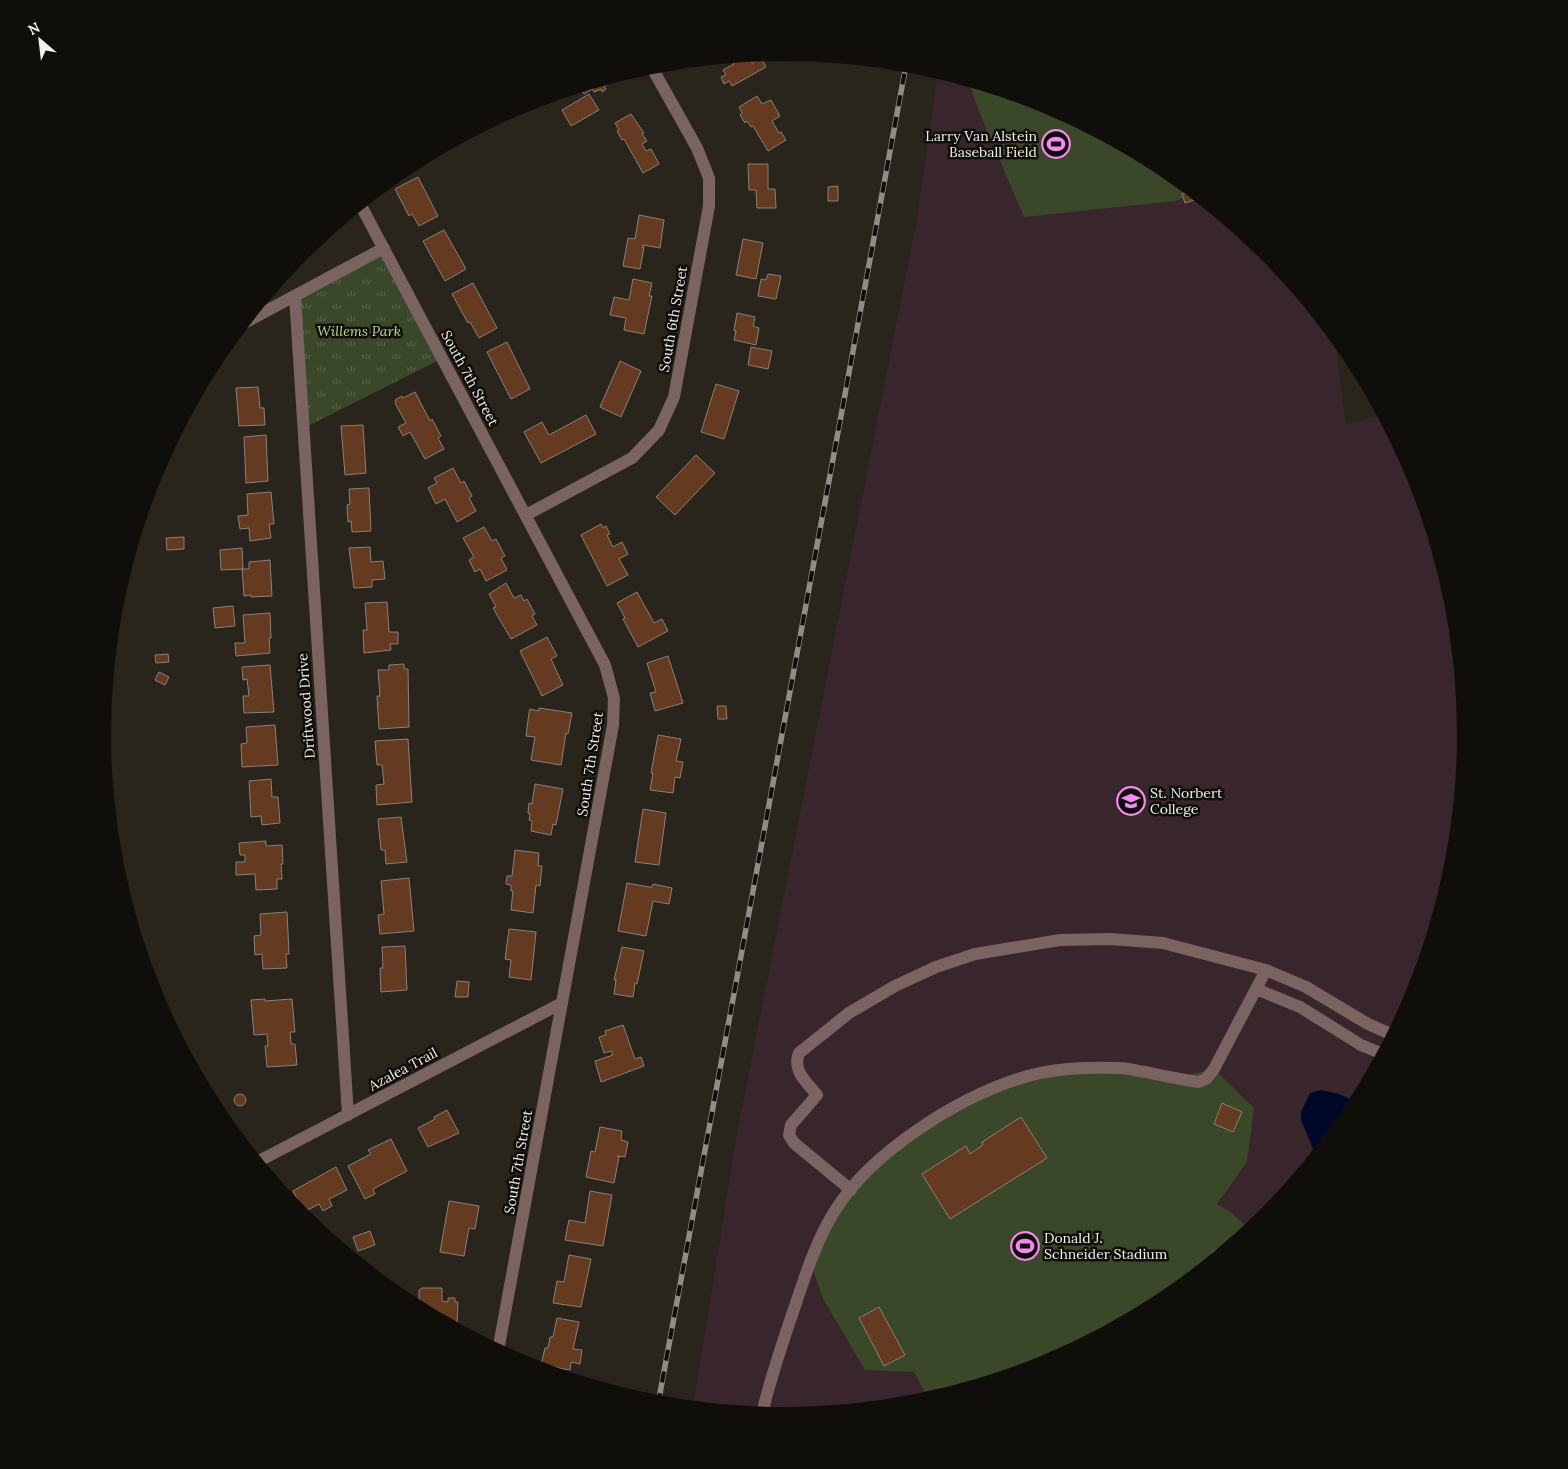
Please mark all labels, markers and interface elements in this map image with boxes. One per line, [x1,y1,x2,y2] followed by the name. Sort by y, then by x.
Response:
[15,15,65,65] north arrow
[25,18,43,39] text: N
[925,127,1037,161] place label: Larry Van Alstein Baseball Field
[1041,129,1071,159] sports icon: Larry Van Alstein Baseball Field
[655,264,691,373] street label: South 6th Street
[317,322,401,340] park label: Willems Park
[437,327,503,429] street label: South 7th Street
[293,652,319,759] street label: Driftwood Drive
[573,710,607,818] street label: South 7th Street
[1150,784,1223,818] place label: St. Norbert College
[1116,786,1146,816] school or university icon: St. Norbert College
[365,1043,441,1095] street label: Azalea Trail
[500,1108,536,1216] street label: South 7th Street
[1044,1229,1168,1263] place label: Donald J. Schneider Stadium
[1010,1231,1040,1261] sports icon: Donald J. Schneider Stadium

